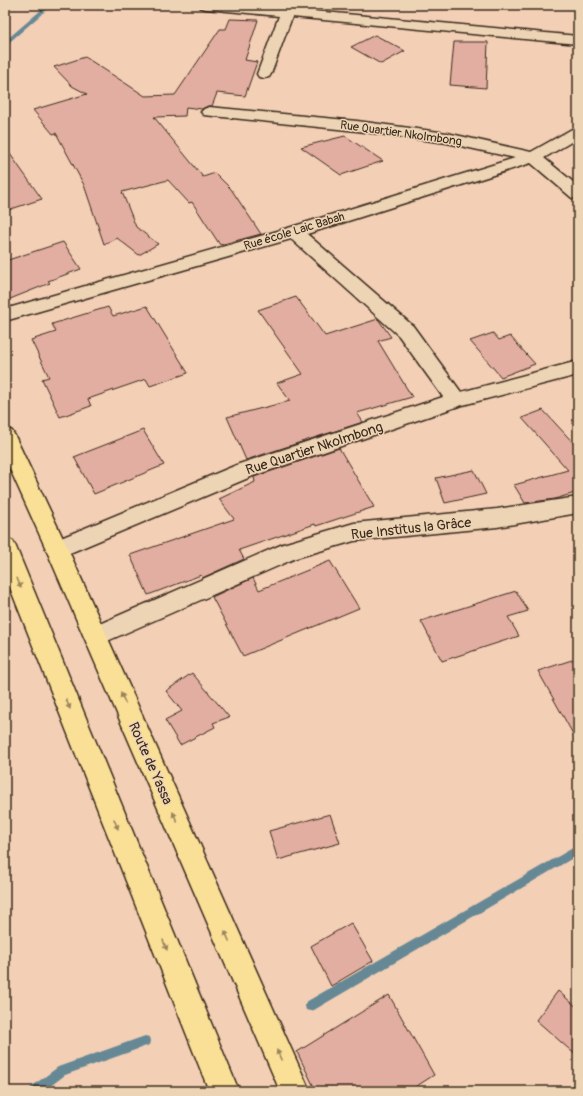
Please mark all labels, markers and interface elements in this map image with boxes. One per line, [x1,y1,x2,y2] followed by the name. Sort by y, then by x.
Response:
[339,118,463,149] street label: Rue Quartier Nkolmbong
[242,209,347,254] street label: Rue école Laic Babah
[243,418,385,479] street label: Rue Quartier Nkolmbong
[350,514,472,543] street label: Rue Institus la Grâce
[17,577,23,589] one-way arrow
[119,692,126,704] one-way arrow
[65,698,71,710] one-way arrow
[125,719,176,807] street label: Route de Yassa
[172,811,178,823] one-way arrow
[114,819,120,831] one-way arrow
[224,931,230,942] one-way arrow
[163,939,169,951] one-way arrow
[276,1050,282,1061] one-way arrow

